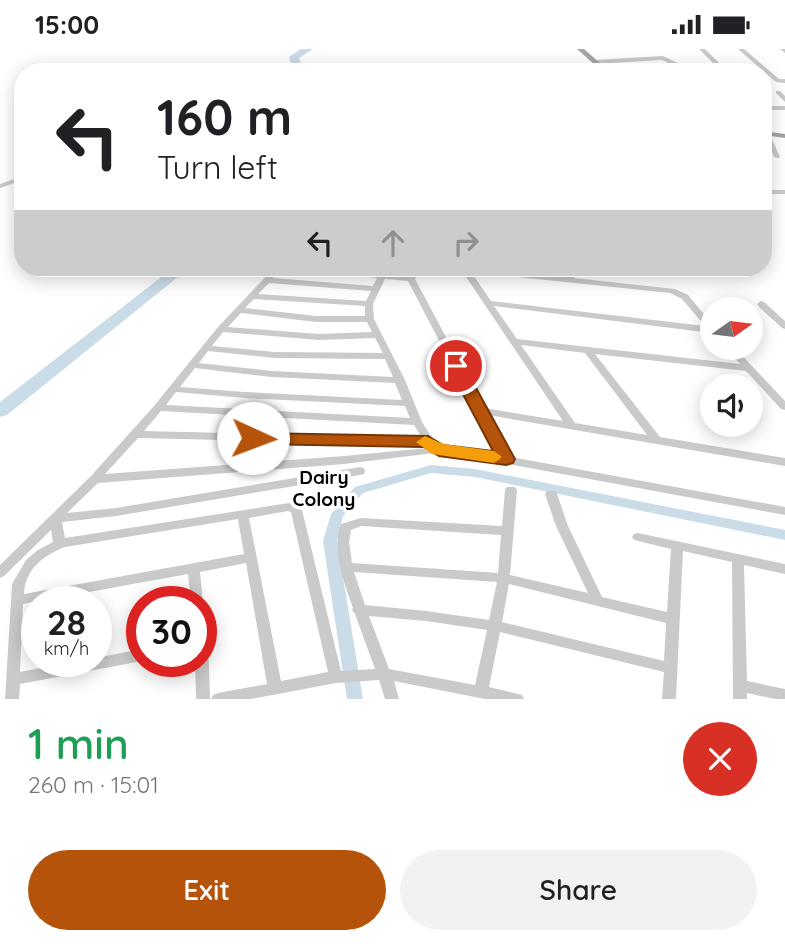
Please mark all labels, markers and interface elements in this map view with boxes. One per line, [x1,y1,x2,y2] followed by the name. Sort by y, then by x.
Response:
[35,8,99,41] text: 15:00
[157,86,292,147] text: 160 m
[42,91,133,182] icon: left
[157,147,278,187] text: Turn left
[301,224,339,262] icon: left
[374,224,412,262] icon: ahead
[447,224,485,262] icon: right
[700,297,763,361] north arrow
[700,297,763,437] map controls
[426,336,486,396] pin
[437,347,475,385] icon: arrive
[700,374,763,437] button: sound
[216,401,290,475] position arrow
[293,465,355,511] district label: Dairy Colony
[126,586,217,677] speed limit sign: 30
[47,600,86,644] text: 28
[44,637,89,660] text: km/h
[28,717,129,770] text: 1 min
[683,722,757,796] button: close
[28,770,159,799] text: 260 m · 15:01
[28,850,386,930] button: Exit
[400,850,757,930] button: Share

